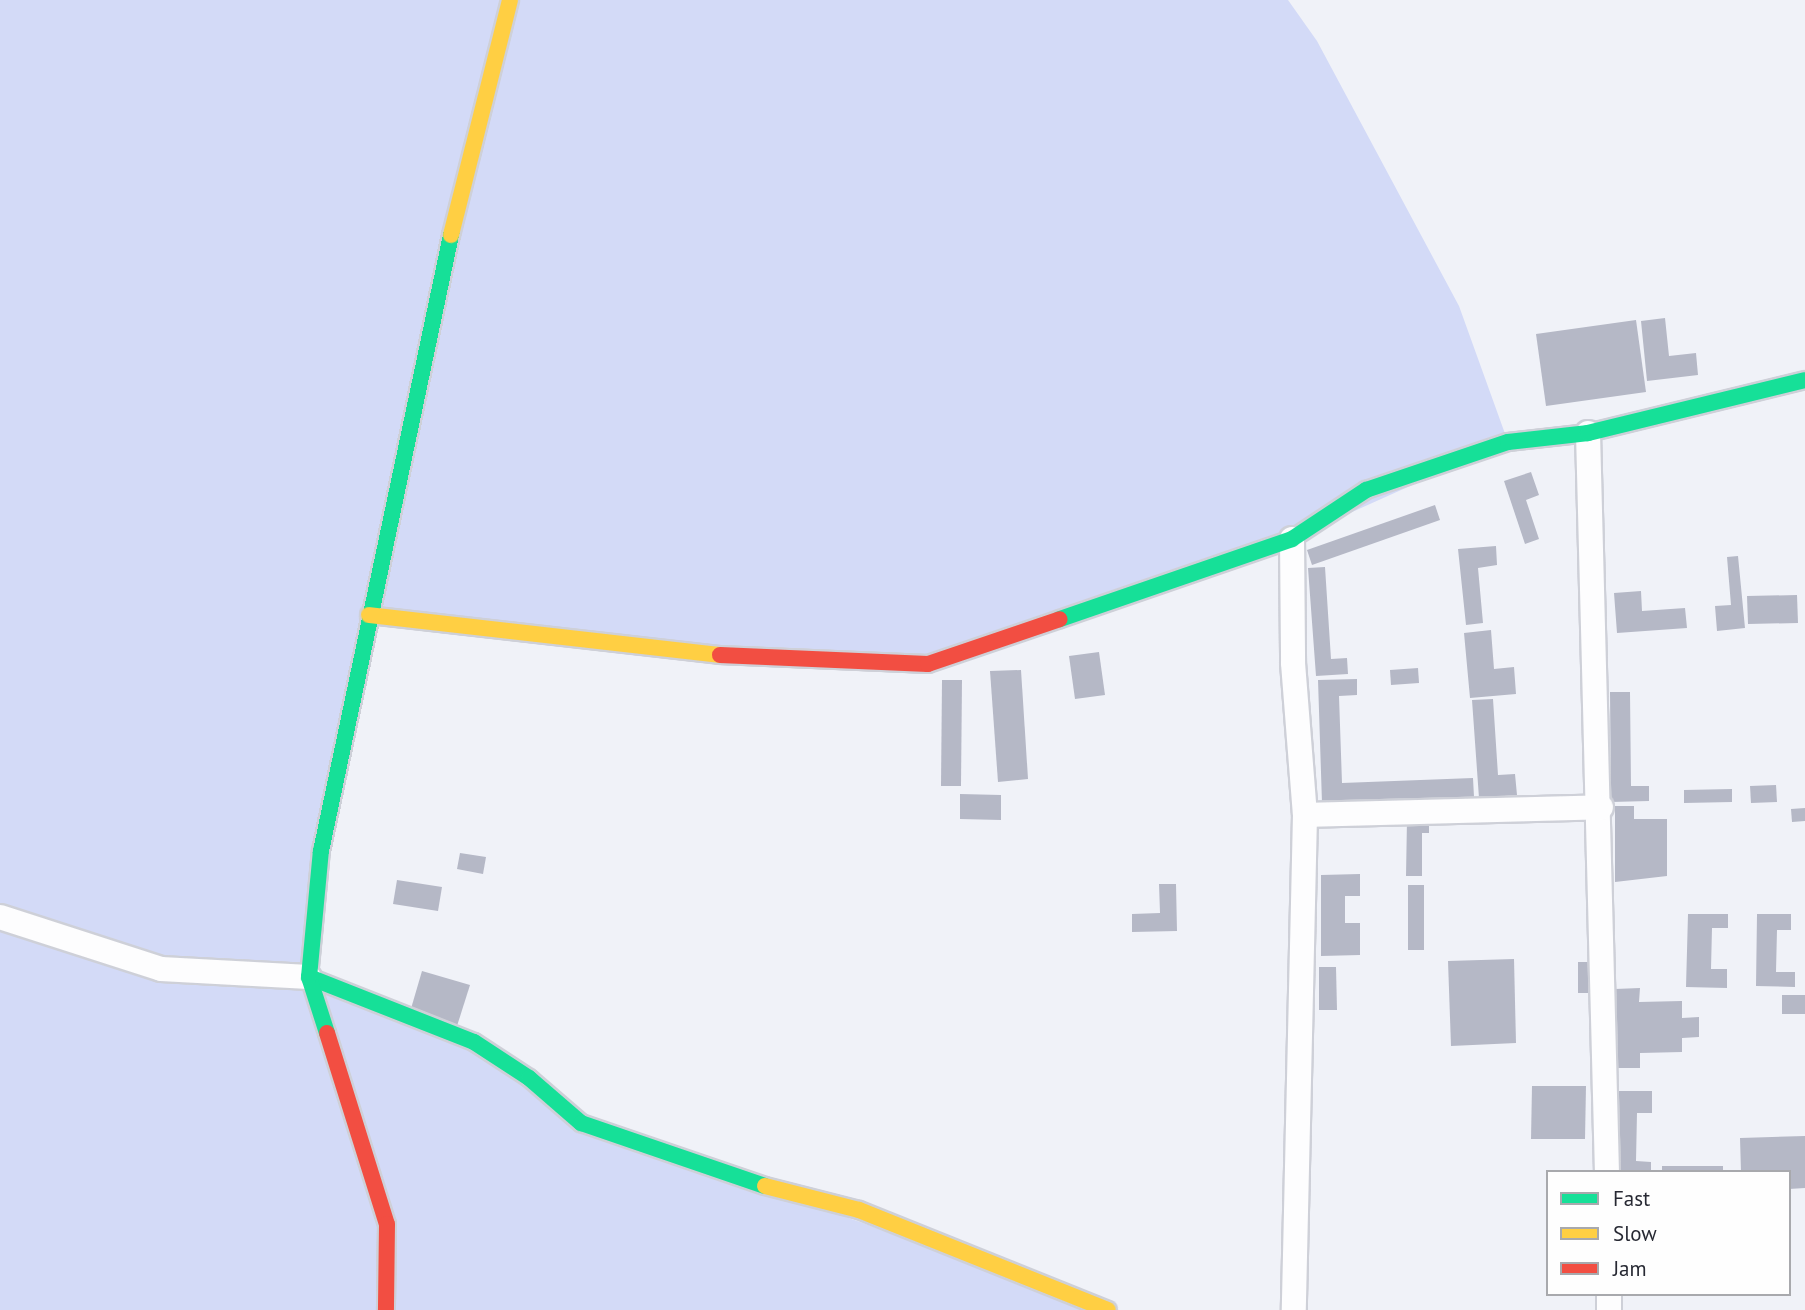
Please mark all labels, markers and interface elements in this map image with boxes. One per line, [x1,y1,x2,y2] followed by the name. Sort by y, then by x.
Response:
[1546,1170,1791,1296] legend
[1613,1185,1650,1212] text: Fast
[1613,1220,1657,1247] text: Slow
[1613,1255,1647,1282] text: Jam

